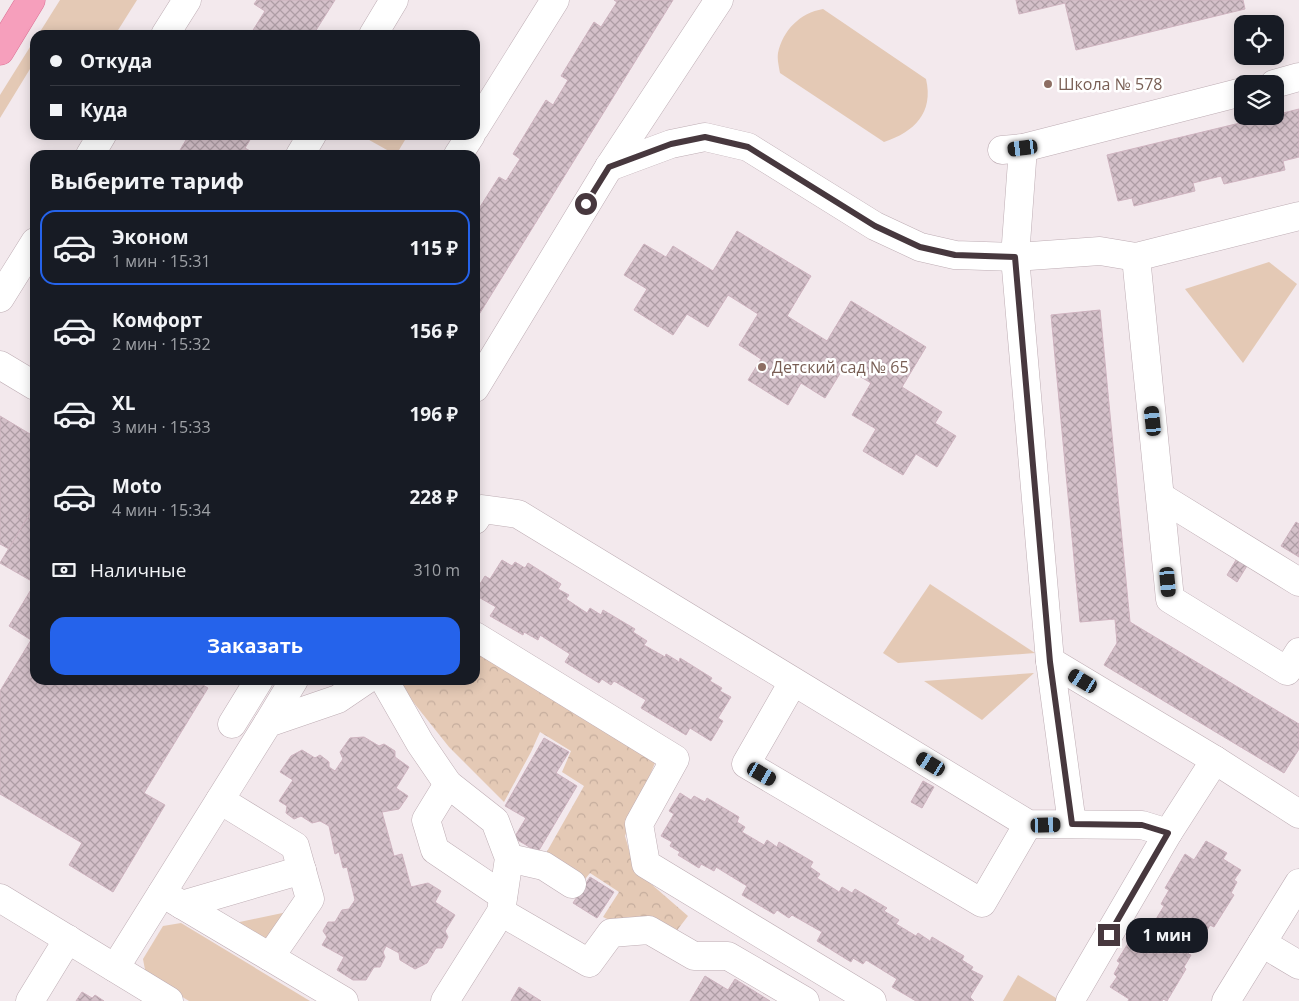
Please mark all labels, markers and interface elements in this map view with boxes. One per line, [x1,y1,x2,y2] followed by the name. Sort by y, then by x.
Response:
[1234,15,1284,125] map controls
[1234,15,1284,65] button: locate
[80,48,152,74] text: Откуда
[1058,73,1163,95] place label: Школа № 578
[1234,75,1284,125] button: layers
[1042,78,1054,90] marker: Школа № 578
[80,97,128,123] text: Куда
[1007,139,1038,157] car
[50,165,244,195] text: Выберите тариф
[575,193,597,215] route start
[112,224,189,250] text: Эконом
[52,225,97,270] icon: car
[409,235,458,261] text: 115 ₽
[112,250,211,272] text: 1 мин · 15:31
[112,307,202,333] text: Комфорт
[52,308,97,353] icon: car
[409,318,458,344] text: 156 ₽
[112,333,211,355] text: 2 мин · 15:32
[772,356,909,378] place label: Детский сад № 65
[756,361,768,373] marker: Детский сад № 65
[112,390,135,416] text: XL
[52,391,97,436] icon: car
[409,401,458,427] text: 196 ₽
[1143,405,1162,437] car
[112,416,211,438] text: 3 мин · 15:33
[112,473,162,499] text: Moto
[52,474,97,519] icon: car
[409,484,458,510] text: 228 ₽
[112,499,211,521] text: 4 мин · 15:34
[50,556,78,584] icon: cash
[90,557,186,583] text: Наличные
[414,559,460,581] text: 310 m
[1159,566,1176,598] car
[50,617,460,675] button: Заказать
[1066,667,1099,695] car
[914,750,947,778] car
[745,760,778,788] car
[1030,817,1061,833] car
[1126,918,1209,952] callout: 1 мин
[1098,924,1120,946] route end
[1143,924,1191,946] text: 1 мин

